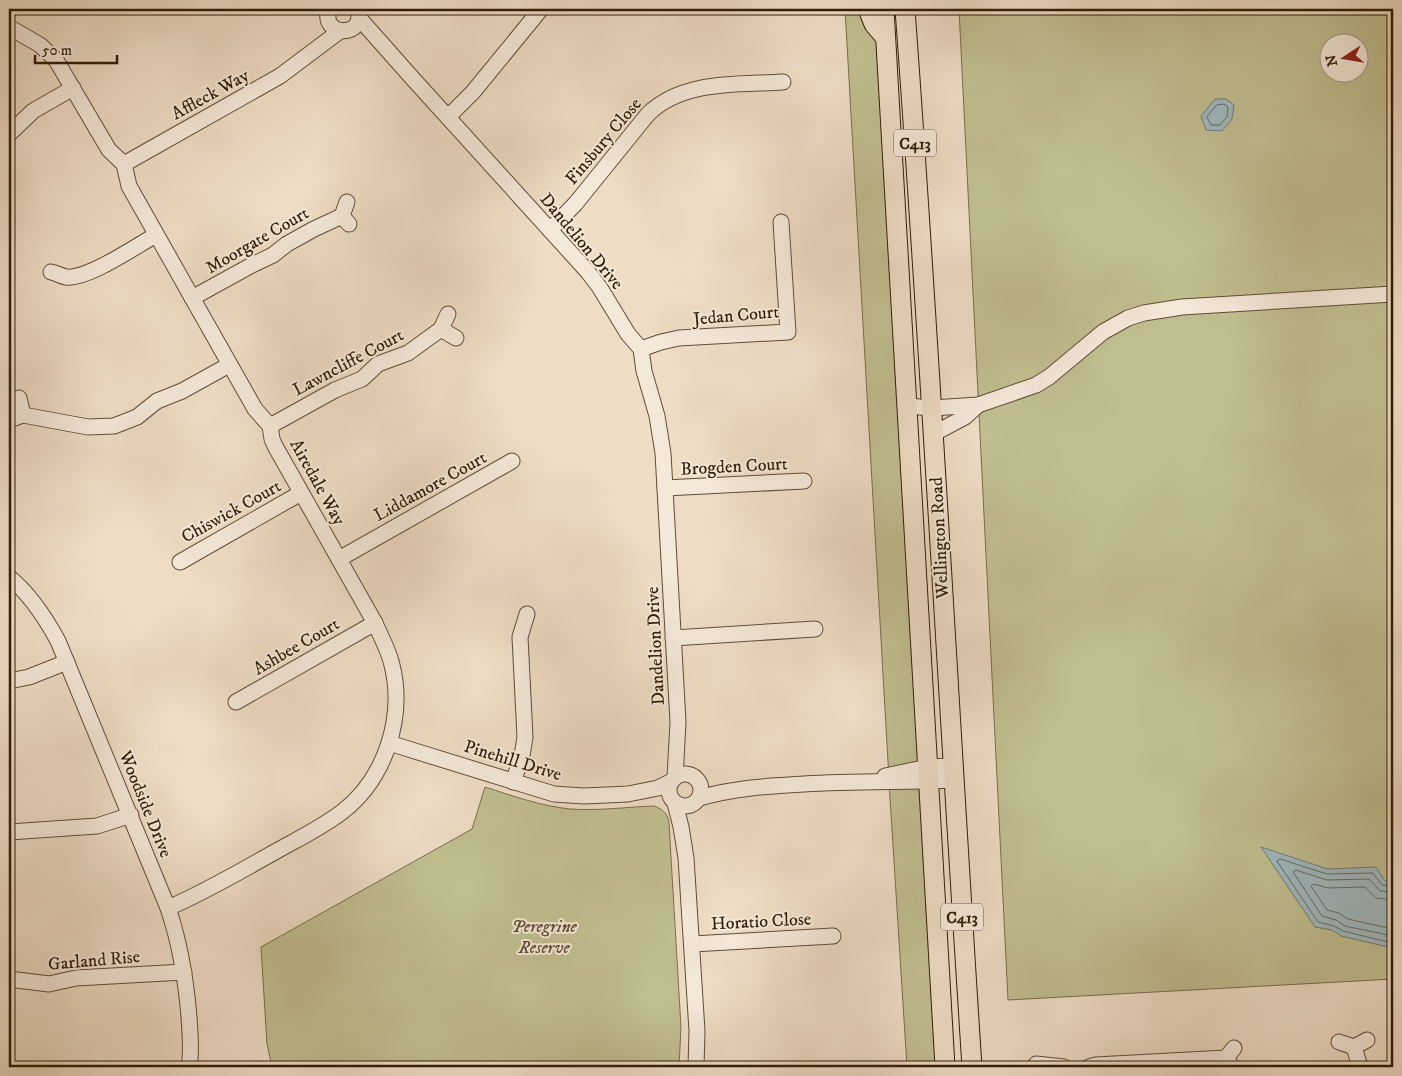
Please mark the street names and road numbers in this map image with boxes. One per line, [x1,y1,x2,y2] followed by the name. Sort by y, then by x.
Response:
[168,64,254,125] street label: Affleck Way
[561,94,647,190] street label: Finsbury Close
[894,130,936,156] road number: C413
[535,189,628,294] street label: Dandelion Drive
[202,202,313,279] street label: Moorgate Court
[690,301,780,331] street label: Jedan Court
[289,324,408,401] street label: Lawncliffe Court
[284,436,350,530] street label: Airedale Way
[370,447,491,527] street label: Liddamore Court
[680,453,788,481] street label: Brogden Court
[178,475,285,548] street label: Chiswick Court
[926,477,954,600] street label: Wellington Road
[642,586,670,706] street label: Dandelion Drive
[249,613,344,680] street label: Ashbee Court
[461,736,564,786] street label: Pinehill Drive
[113,747,176,861] street label: Woodside Drive
[941,904,983,930] road number: C413
[710,908,812,936] street label: Horatio Close
[47,946,141,976] street label: Garland Rise

